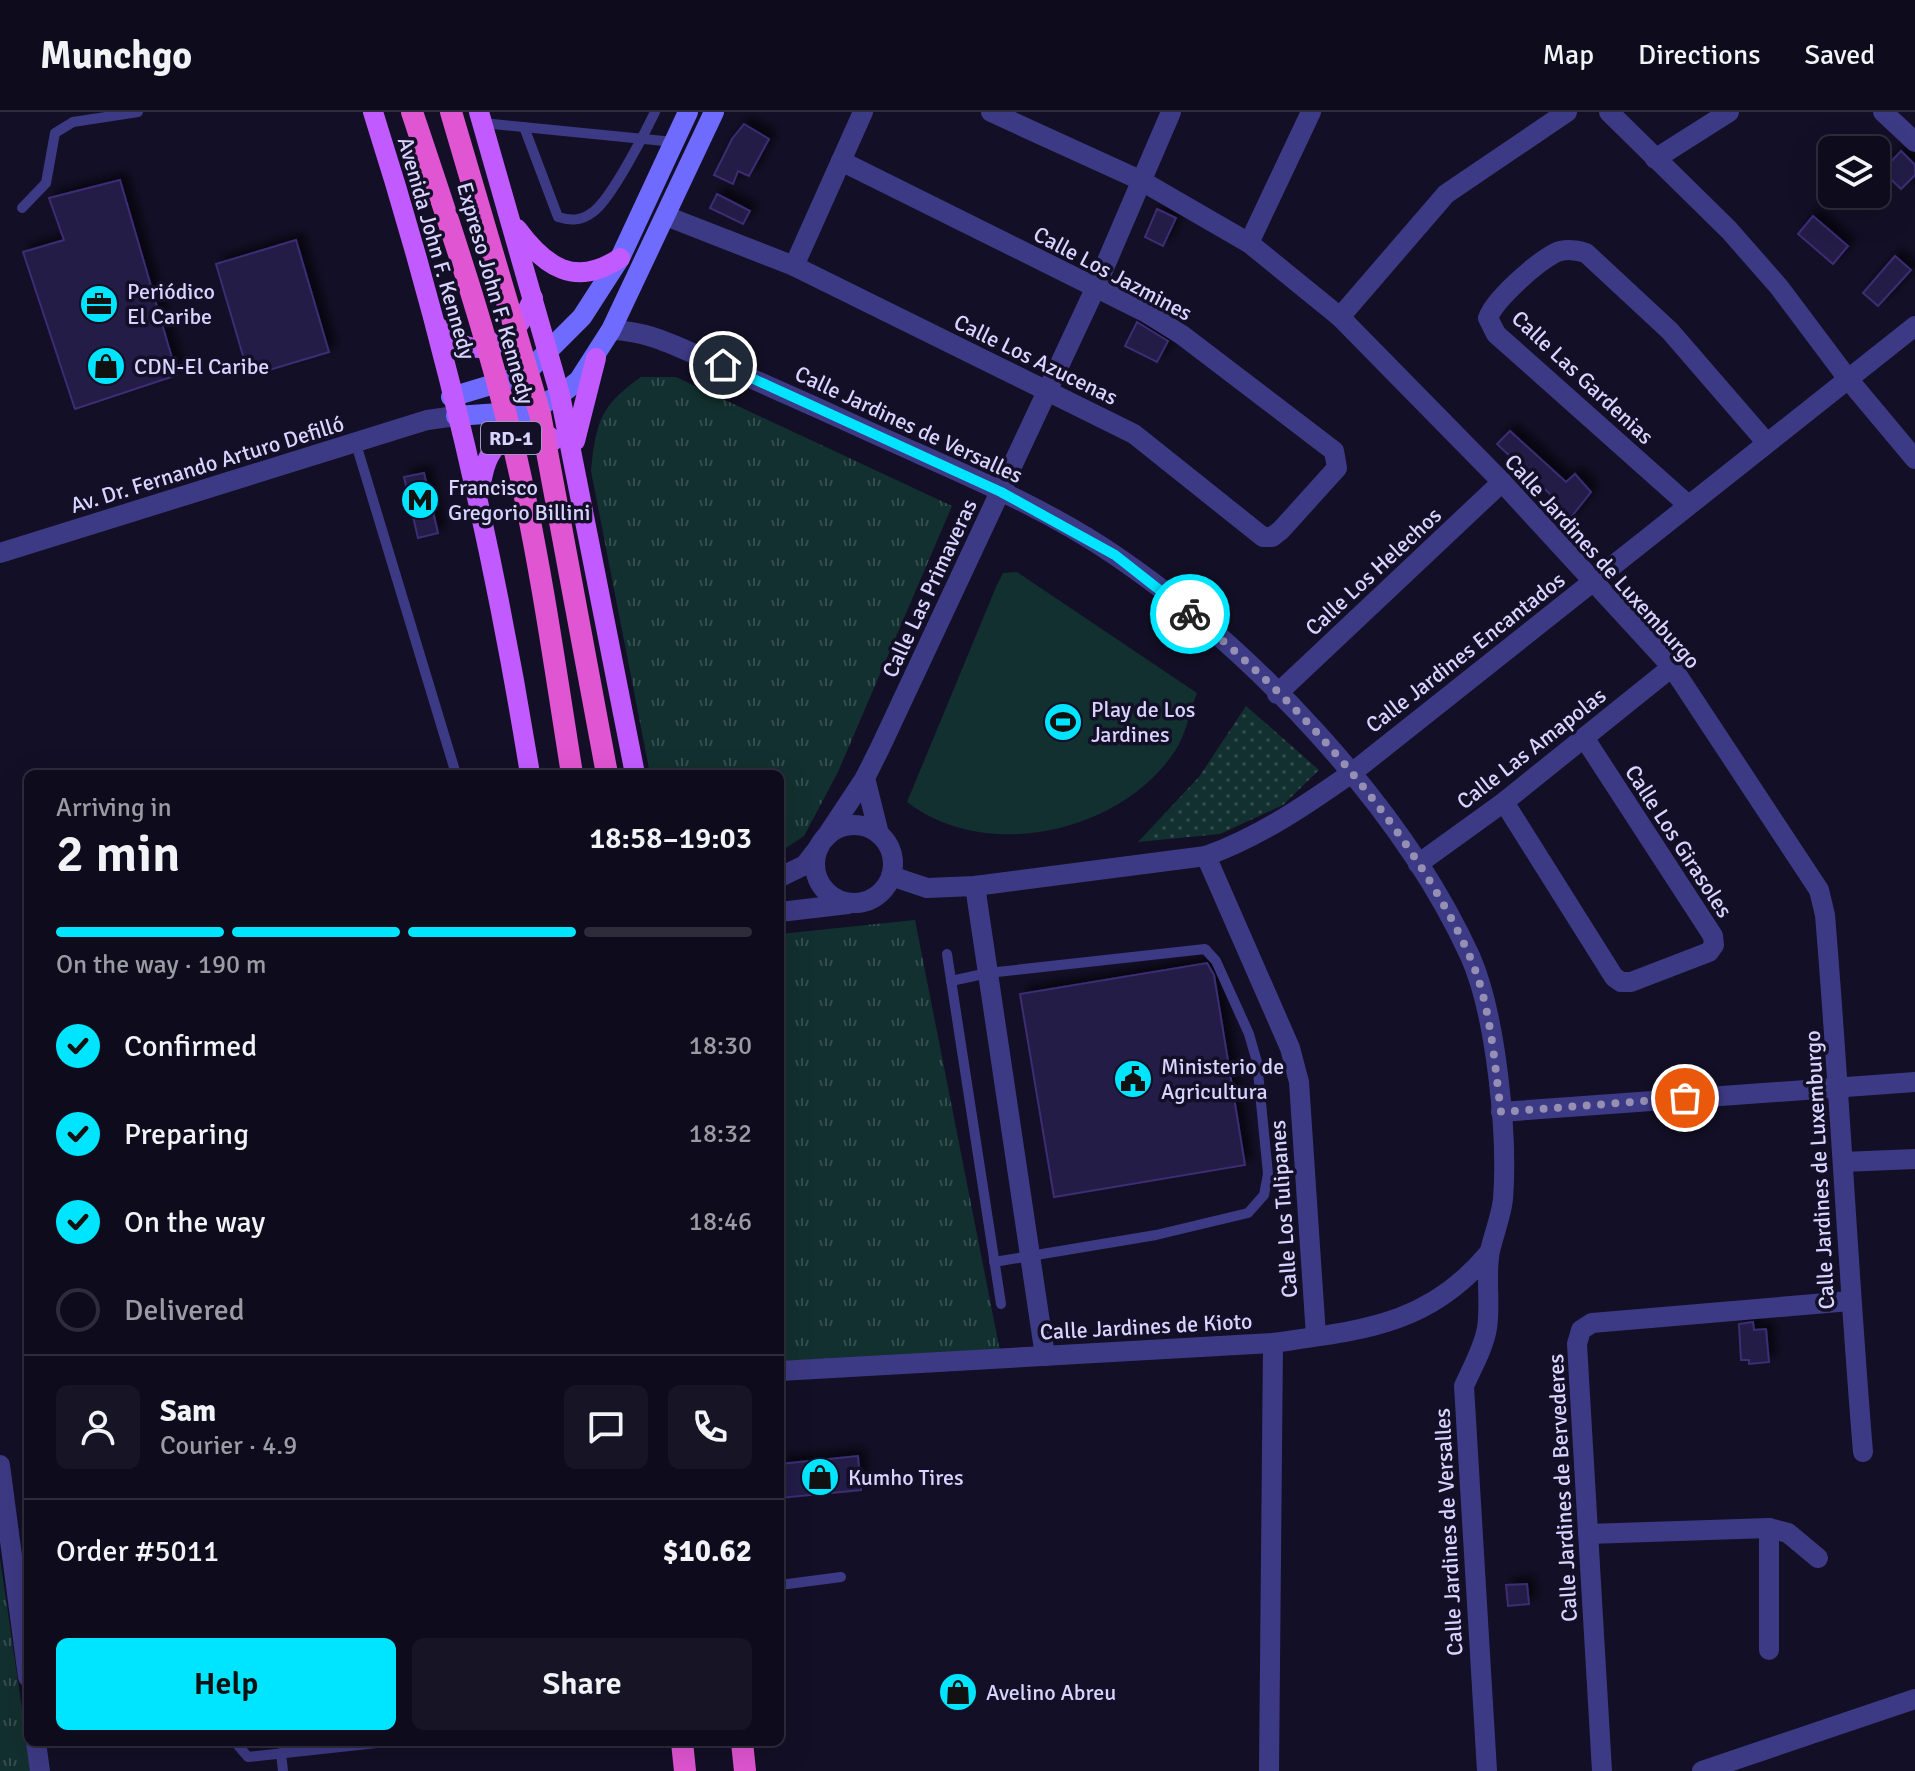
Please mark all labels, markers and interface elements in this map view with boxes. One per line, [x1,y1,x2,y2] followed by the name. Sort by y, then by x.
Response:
[40,32,192,79] text: Munchgo
[1542,38,1594,72] text: Map
[1638,38,1760,72] text: Directions
[1804,38,1875,72] text: Saved
[392,134,481,363] street label: Avenida John F. Kennedy
[1818,136,1890,208] map controls
[1818,136,1890,208] button: layers
[451,179,540,408] street label: Expreso John F. Kennedy
[1029,220,1197,327] street label: Calle Los Jazmines
[127,278,215,330] place label: Periódico El Caribe
[78,283,120,325] office icon: Periódico El Caribe
[1506,305,1659,450] street label: Calle Las Gardenias
[950,308,1122,411] street label: Calle Los Azucenas
[689,331,757,399] pin
[701,343,745,387] icon: home
[85,345,127,387] shop icon: CDN-El Caribe
[134,353,269,380] place label: CDN-El Caribe
[791,360,1027,489] street label: Calle Jardines de Versalles
[67,410,347,519] street label: Av. Dr. Fernando Arturo Defilló
[481,422,541,454] road number: RD-1
[1499,449,1706,674] street label: Calle Jardines de Luxemburgo
[448,474,590,526] place label: Francisco Gregorio Billini
[399,479,441,521] metro station icon: Francisco Gregorio Billini
[876,495,983,682] street label: Calle Las Primaveras
[1300,501,1447,641] street label: Calle Los Helechos
[1360,566,1570,739] street label: Calle Jardines Encantados
[1150,574,1230,654] courier
[1168,592,1212,636] icon: bike
[1451,682,1611,815] street label: Calle Las Amapolas
[1091,696,1195,748] place label: Play de Los Jardines
[1042,701,1084,743] sports icon: Play de Los Jardines
[1619,760,1738,923] street label: Calle Los Girasoles
[56,792,172,824] text: Arriving in
[589,820,752,857] text: 18:58–19:03
[56,822,181,886] text: 2 min
[56,949,266,981] text: On the way · 190 m
[56,1024,100,1068] icon: check
[124,1028,257,1065] text: Confirmed
[689,1030,752,1062] text: 18:30
[1799,1030,1840,1310] street label: Calle Jardines de Luxemburgo
[1161,1053,1284,1105] place label: Ministerio de Agricultura
[1112,1058,1154,1100] public building icon: Ministerio de Agricultura
[1651,1064,1719,1132] pin
[1663,1076,1707,1120] icon: bag
[56,1112,100,1156] icon: check
[124,1116,249,1153] text: Preparing
[689,1118,752,1150] text: 18:32
[1264,1119,1303,1299] street label: Calle Los Tulipanes
[56,1200,100,1244] icon: check
[124,1204,265,1241] text: On the way
[689,1206,752,1238] text: 18:46
[124,1292,245,1329] text: Delivered
[1039,1307,1253,1346] street label: Calle Jardines de Kioto
[1542,1353,1583,1623] street label: Calle Jardines de Bervederes
[56,1385,140,1469] button: person
[564,1385,648,1469] button: chat
[668,1385,752,1469] button: phone
[160,1393,216,1430] text: Sam
[1429,1407,1468,1656] street label: Calle Jardines de Versalles
[160,1430,297,1462] text: Courier · 4.9
[799,1456,841,1498] shop icon: Kumho Tires
[848,1464,964,1491] place label: Kumho Tires
[56,1533,219,1570] text: Order #5011
[662,1533,752,1570] text: $10.62
[56,1638,396,1730] button: Help
[412,1638,752,1730] button: Share
[937,1671,979,1713] shop icon: Avelino Abreu
[986,1679,1116,1706] place label: Avelino Abreu

